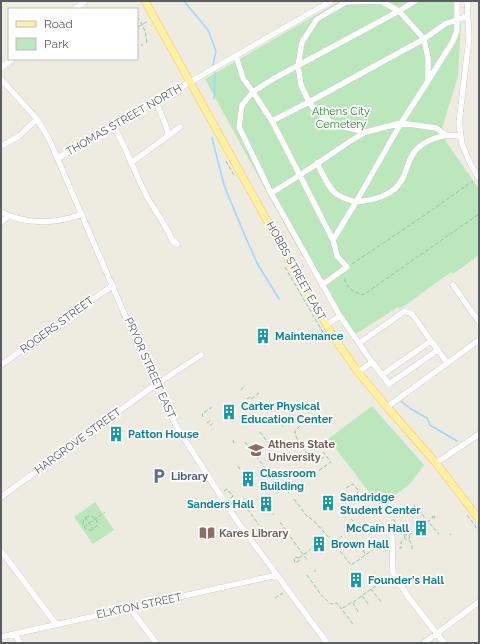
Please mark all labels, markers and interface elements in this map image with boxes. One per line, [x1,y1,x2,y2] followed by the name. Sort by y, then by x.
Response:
[8,8,138,60] legend
[44,17,73,31] text: Road
[44,37,69,51] text: Park
[64,82,184,158] street label: THOMAS STREET NORTH
[312,105,370,131] park label: Athens City Cemetery
[263,219,329,323] street label: HOBBS STREET EAST
[18,294,96,356] street label: ROGERS STREET
[122,315,178,421] street label: PRYOR STREET EAST
[254,327,272,345] building icon: Maintenance
[275,330,344,343] place label: Maintenance
[241,400,333,426] place label: Carter Physical Education Center
[220,403,238,421] building icon: Carter Physical Education Center
[32,405,124,477] street label: HARGROVE STREET
[107,425,125,443] building icon: Patton House
[128,428,199,441] place label: Patton House
[268,438,336,464] place label: Athens State University
[247,441,265,459] school or university icon: Athens State University
[150,467,168,485] parking icon: Library
[260,467,316,493] place label: Classroom Building
[171,470,208,483] place label: Library
[239,470,257,488] building icon: Classroom Building
[340,491,421,517] place label: Sandridge Student Center
[319,494,337,512] building icon: Sandridge Student Center
[257,495,275,513] building icon: Sanders Hall
[187,498,255,511] place label: Sanders Hall
[412,519,430,537] building icon: McCain Hall
[346,522,410,535] place label: McCain Hall
[198,524,216,542] library icon: Kares Library
[219,527,289,540] place label: Kares Library
[310,535,328,553] building icon: Brown Hall
[331,538,390,551] place label: Brown Hall
[347,571,365,589] building icon: Founder's Hall
[368,574,445,587] place label: Founder's Hall
[95,591,183,621] street label: ELKTON STREET

